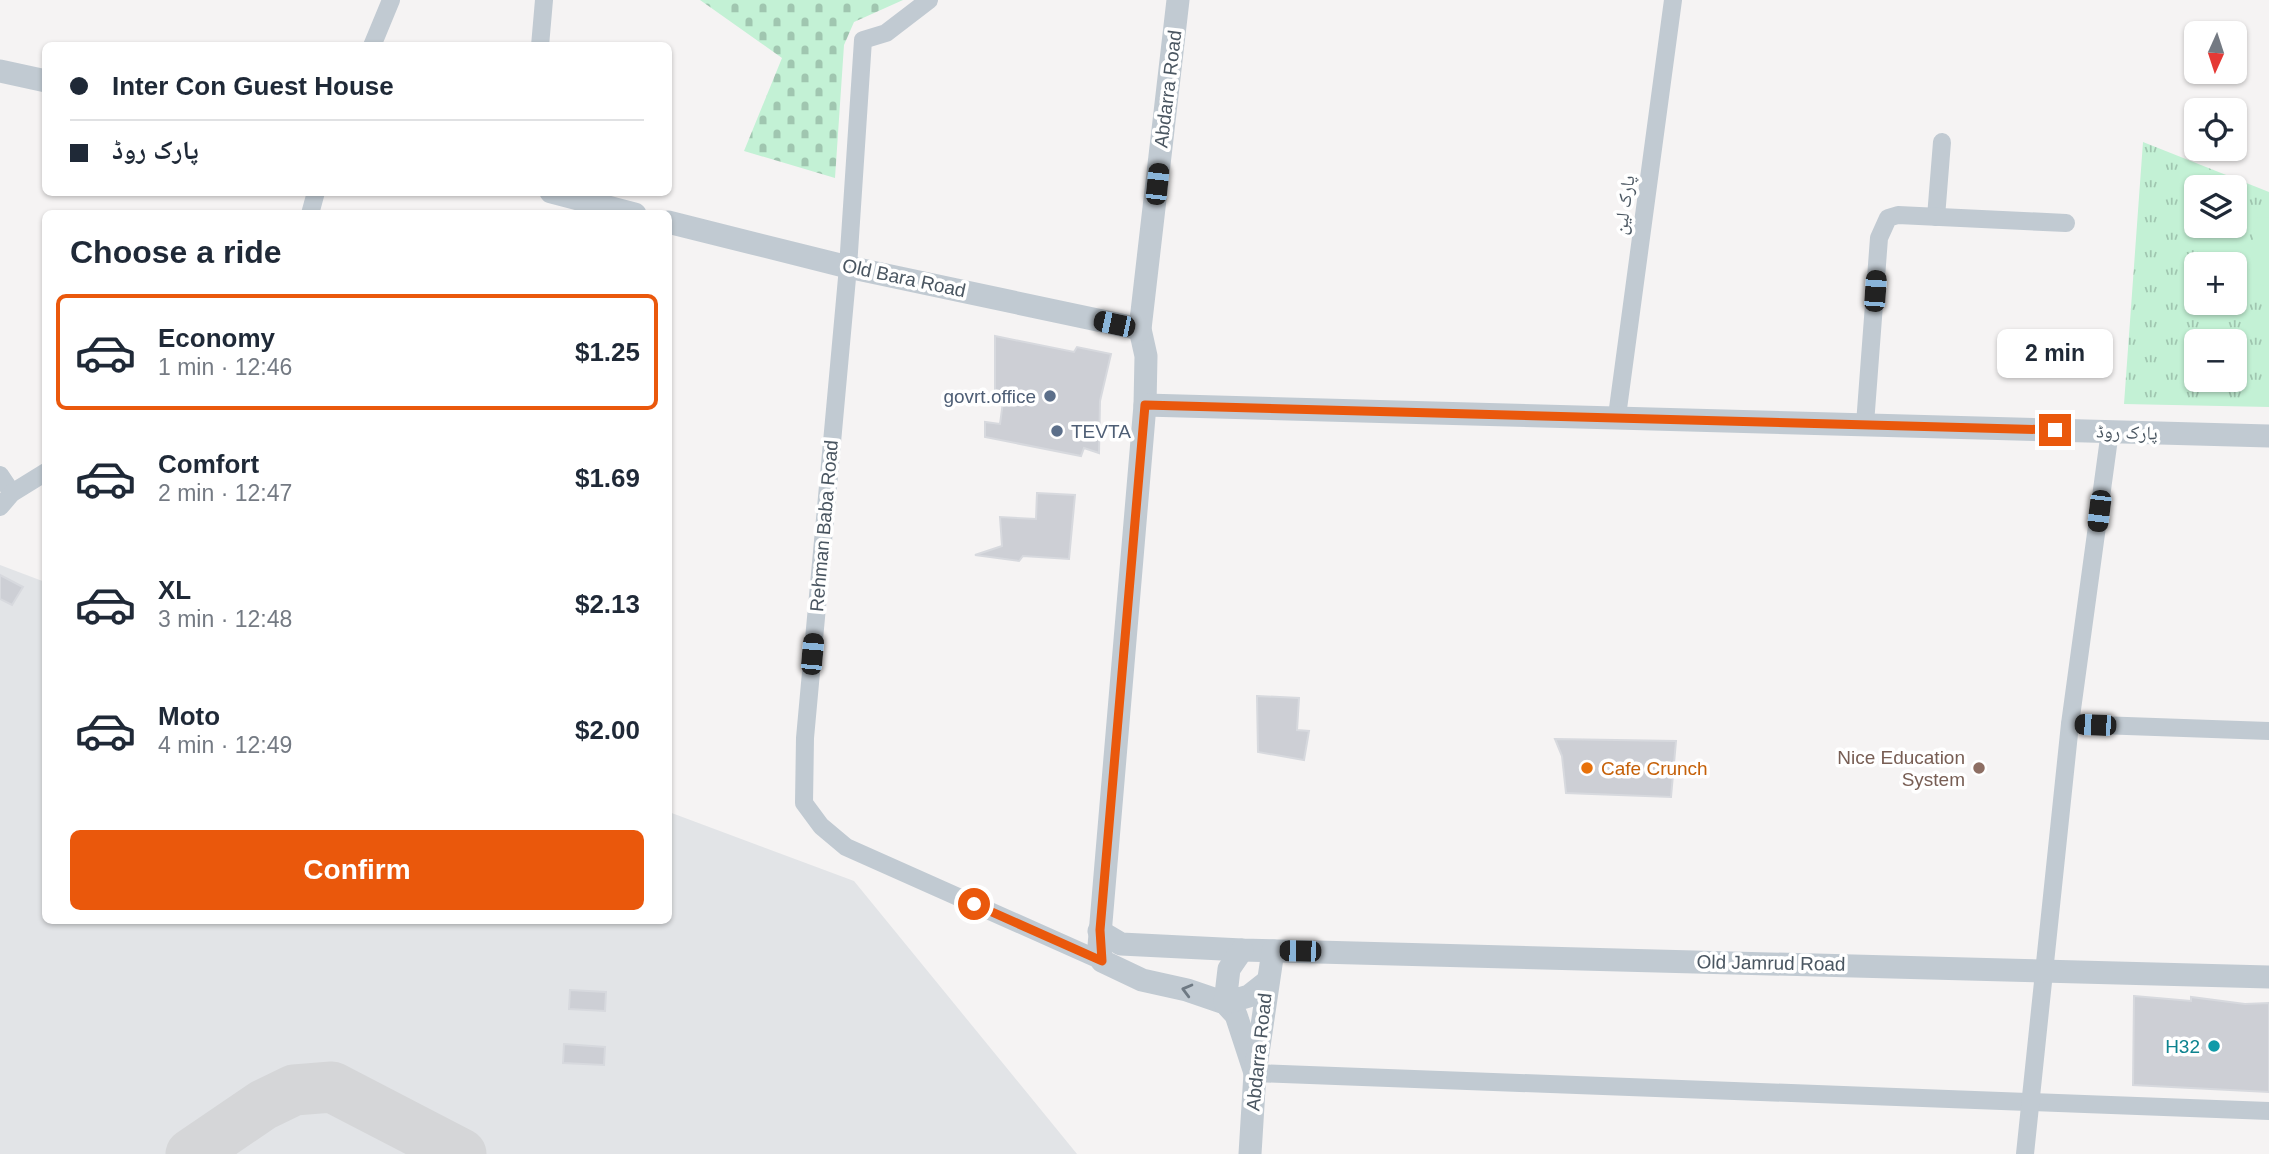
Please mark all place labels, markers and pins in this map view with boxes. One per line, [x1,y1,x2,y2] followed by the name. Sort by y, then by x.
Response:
[943,386,1036,407] place label: govrt.office
[1042,388,1058,404] marker: govrt.office
[1071,421,1131,442] place label: TEVTA
[1049,423,1065,439] marker: TEVTA
[1837,747,1965,790] place label: Nice Education System
[1601,758,1708,779] place label: Cafe Crunch
[1579,760,1595,776] marker: Cafe Crunch
[1971,760,1987,776] marker: Nice Education System
[2165,1036,2200,1057] place label: H32
[2206,1038,2222,1054] marker: H32

